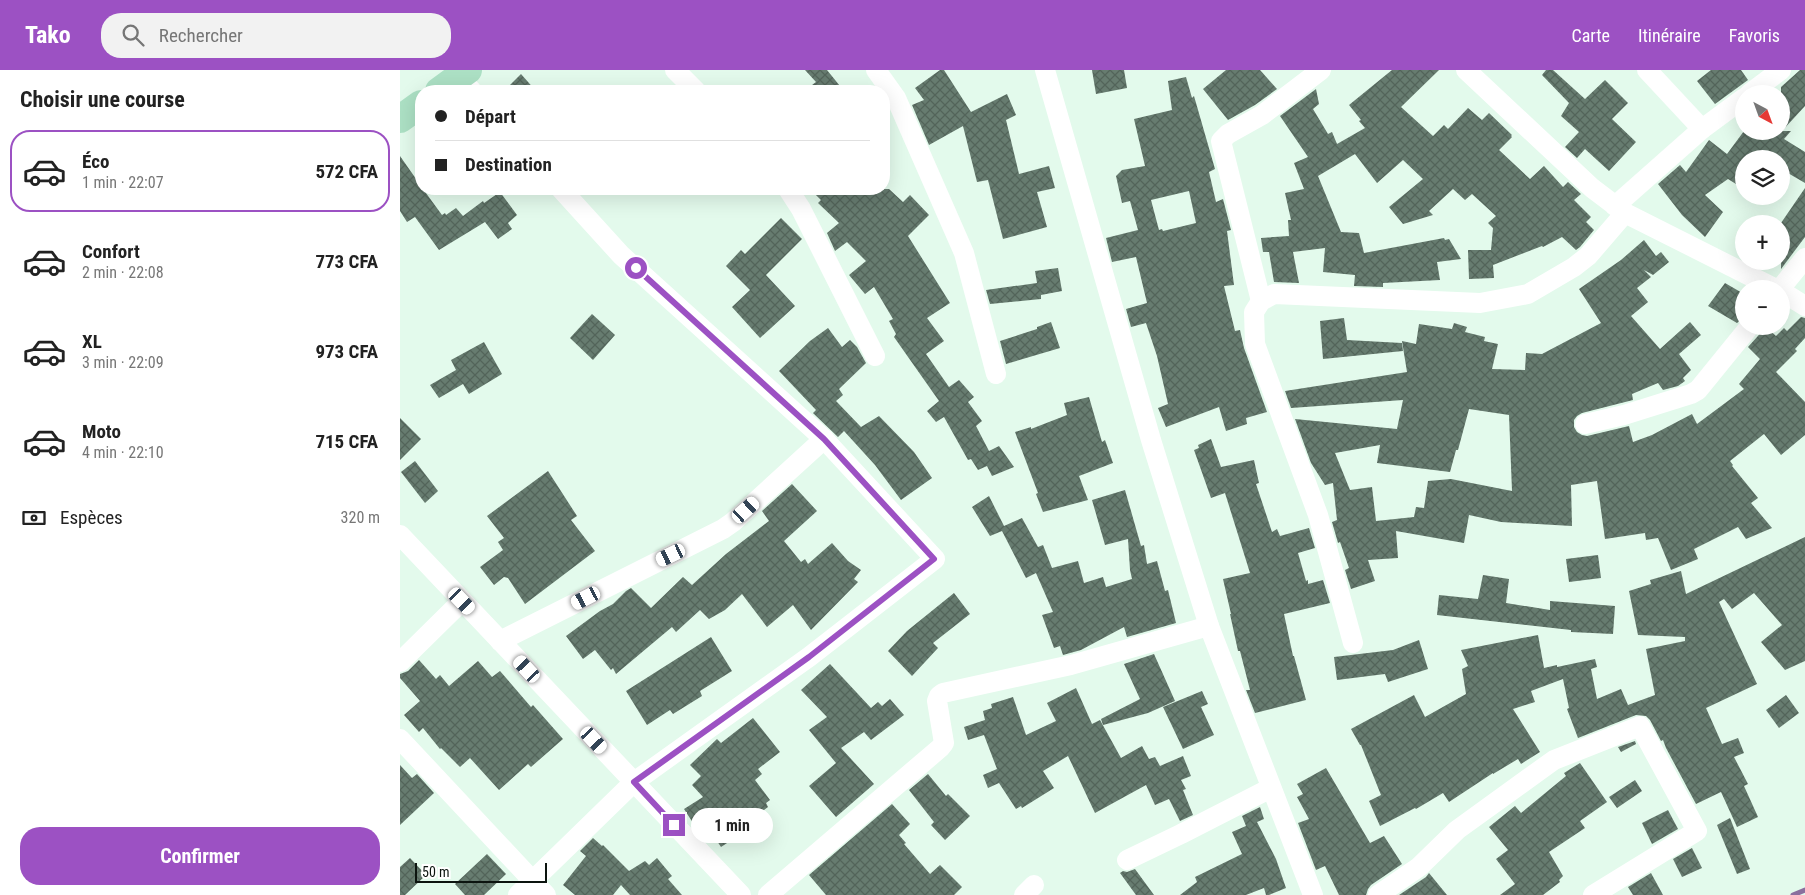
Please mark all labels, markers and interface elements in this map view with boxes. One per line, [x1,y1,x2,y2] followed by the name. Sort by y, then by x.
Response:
[101,13,451,58] search box
[25,21,71,49] text: Tako
[119,21,147,49] icon: search
[159,24,243,47] text: Rechercher
[1571,25,1610,46] text: Carte
[1638,25,1701,46] text: Itinéraire
[1729,25,1780,46] text: Favoris
[1735,85,1790,140] north arrow
[1735,85,1790,335] map controls
[20,87,185,112] text: Choisir une course
[465,105,516,128] text: Départ
[22,149,67,194] icon: car
[82,150,109,173] text: Éco
[1735,150,1790,205] button: layers
[465,153,552,176] text: Destination
[315,160,378,183] text: 572 CFA
[82,173,164,192] text: 1 min · 22:07
[1735,215,1790,270] button: +
[22,239,67,284] icon: car
[82,240,140,263] text: Confort
[315,250,378,273] text: 773 CFA
[625,257,647,279] route start
[82,263,164,282] text: 2 min · 22:08
[1735,280,1790,335] button: −
[22,329,67,374] icon: car
[82,330,102,353] text: XL
[315,340,378,363] text: 973 CFA
[82,353,164,372] text: 3 min · 22:09
[22,419,67,464] icon: car
[82,420,121,443] text: Moto
[315,430,378,453] text: 715 CFA
[82,443,164,462] text: 4 min · 22:10
[729,494,762,526] car
[20,504,48,532] icon: cash
[60,506,123,529] text: Espèces
[341,508,380,527] text: 320 m
[654,542,687,568] car
[446,585,477,617] car
[569,585,602,611] car
[511,653,542,685] car
[578,724,609,756] car
[692,808,774,842] callout: 1 min
[663,814,685,836] route end
[714,816,750,835] text: 1 min
[20,827,380,885] button: Confirmer
[415,860,548,883] scale bar
[422,864,450,880] text: 50 m

